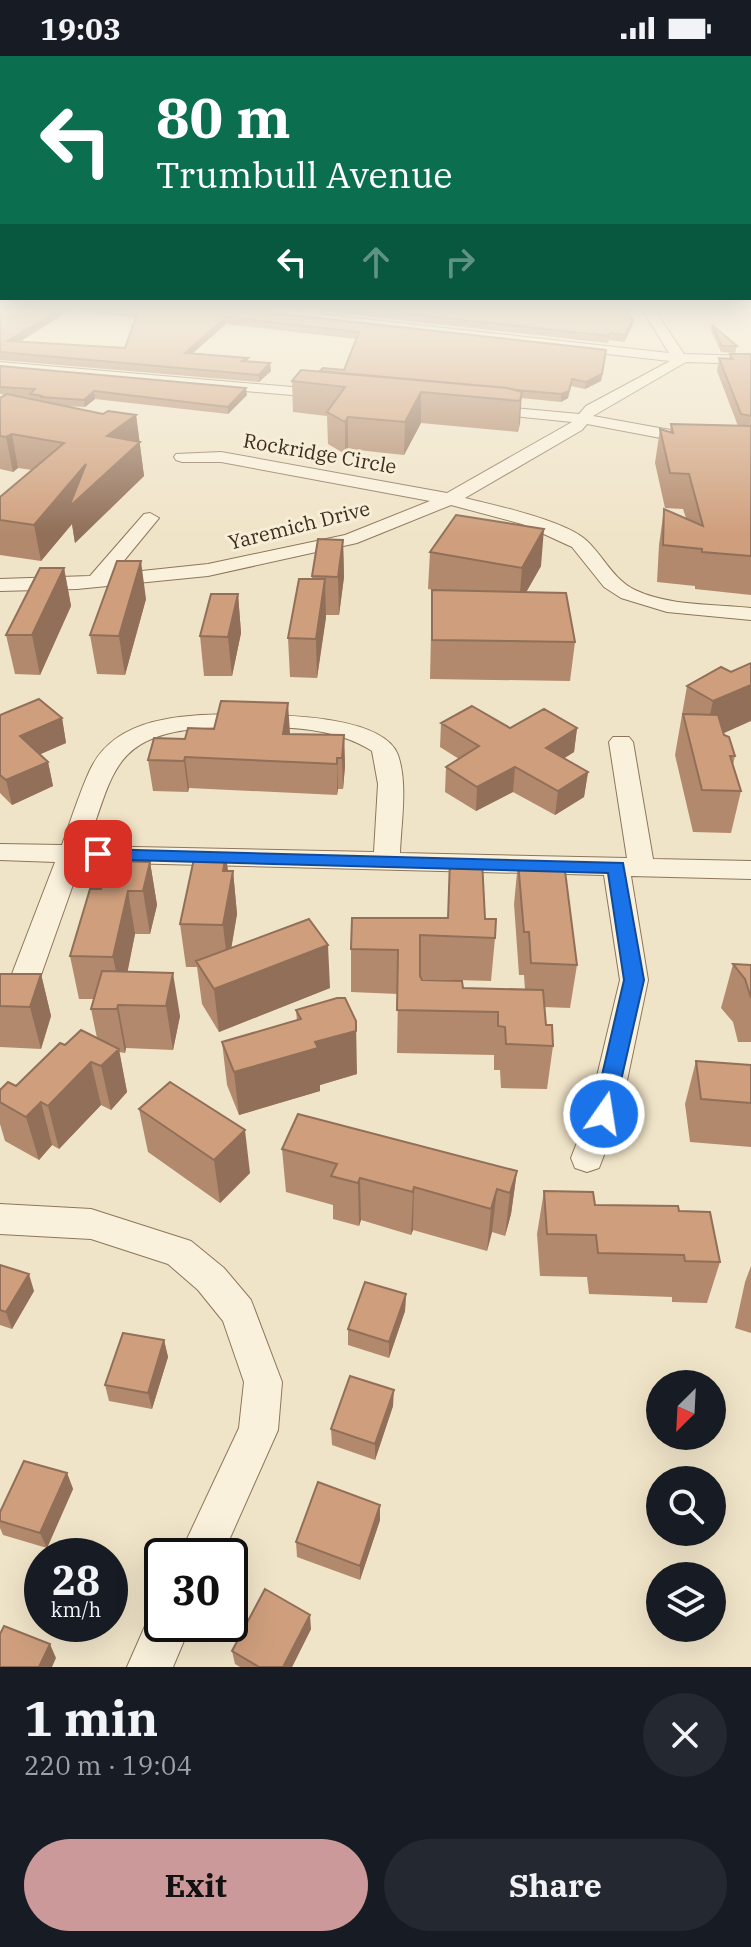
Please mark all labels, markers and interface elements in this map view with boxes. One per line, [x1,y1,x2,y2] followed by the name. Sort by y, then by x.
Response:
[40,9,121,48] text: 19:03
[156,81,291,153] text: 80 m
[24,88,128,192] icon: left
[156,151,453,198] text: Trumbull Avenue
[270,240,314,284] icon: left
[354,240,398,284] icon: ahead
[438,240,482,284] icon: right
[241,426,399,480] street label: Rockridge Circle
[225,494,373,556] street label: Yaremich Drive
[64,820,132,888] pin
[76,832,120,876] icon: arrive
[562,1072,646,1156] position arrow
[646,1370,726,1450] north arrow
[646,1370,726,1642] map controls
[646,1466,726,1546] button: search
[144,1538,248,1642] speed limit sign: 30
[52,1554,100,1606] text: 28
[646,1562,726,1642] button: layers
[51,1596,101,1623] text: km/h
[24,1687,158,1749] text: 1 min
[643,1693,727,1777] button: close
[24,1748,192,1782] text: 220 m · 19:04
[24,1839,368,1931] button: Exit
[384,1839,727,1931] button: Share

